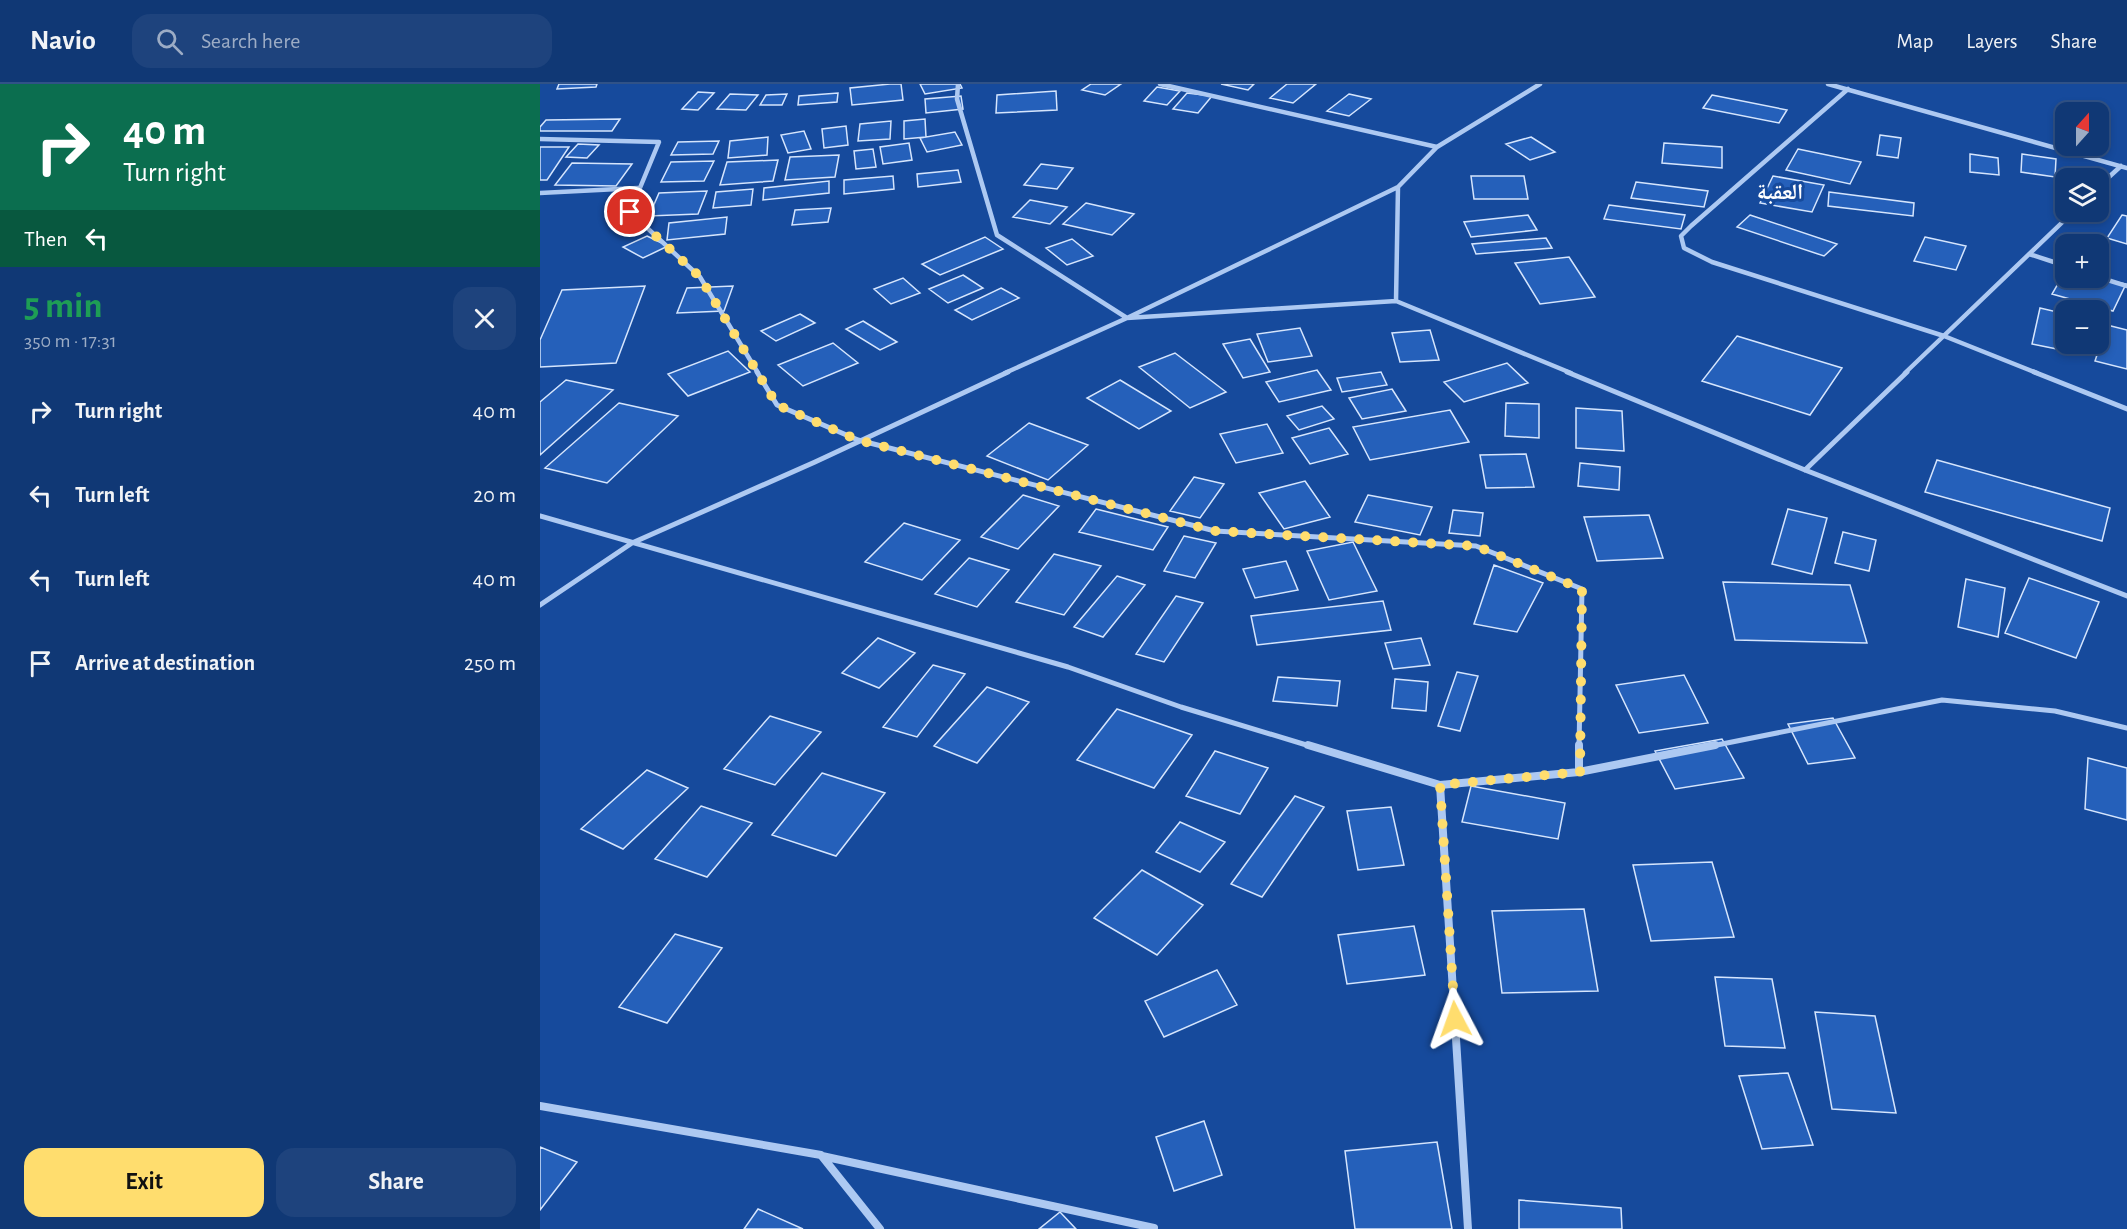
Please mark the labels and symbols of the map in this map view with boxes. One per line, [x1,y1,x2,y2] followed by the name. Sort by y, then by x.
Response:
[2055,102,2109,156] north arrow
[1757,181,1803,205] district label: العقبة
[604,186,655,237] pin
[1423,987,1487,1051] position arrow

